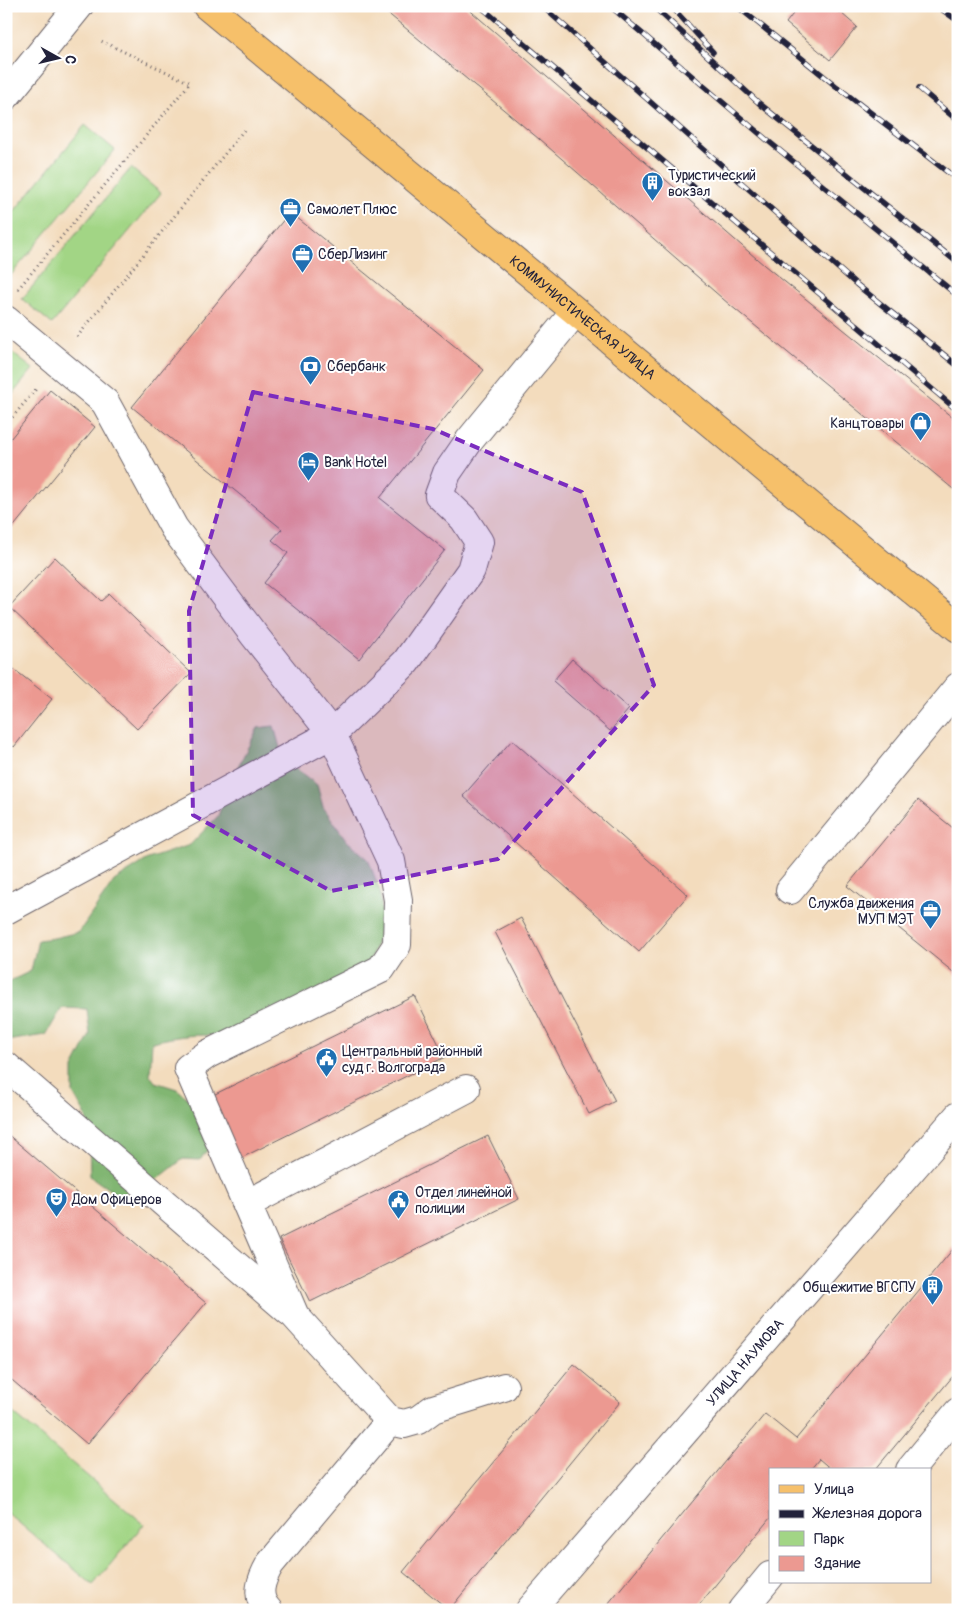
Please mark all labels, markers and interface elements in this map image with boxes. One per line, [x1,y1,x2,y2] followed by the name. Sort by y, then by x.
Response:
[32,32,82,82] north arrow
[61,54,79,66] text: С
[668,167,756,200] place label: Туристический вокзал
[640,171,664,202] building icon: Туристический вокзал
[279,197,303,228] office icon: Самолет Плюс
[307,201,397,218] place label: Самолет Плюс
[290,242,314,273] office icon: СберЛизинг
[318,246,388,263] place label: СберЛизинг
[506,252,659,383] street label: КОММУНИСТИЧЕСКАЯ УЛИЦА
[299,354,323,385] bank icon: Сбербанк
[327,358,386,375] place label: Сбербанк
[908,411,932,442] shop icon: Канцтовары
[830,415,904,432] place label: Канцтовары
[296,450,320,481] hotel icon: Bank Hotel
[324,454,387,471] place label: Bank Hotel
[808,895,914,928] place label: Служба движения МУП МЭТ
[918,899,942,930] office icon: Служба движения МУП МЭТ
[342,1043,483,1076] place label: Центральный районный суд г. Волгограда
[314,1047,338,1078] public building icon: Центральный районный суд г. Волгограда
[415,1184,512,1217] place label: Отдел линейной полиции
[44,1187,68,1218] theatre icon: Дом Офицеров
[387,1188,411,1219] public building icon: Отдел линейной полиции
[71,1191,162,1208] place label: Дом Офицеров
[920,1275,944,1306] building icon: Общежитие ВГСПУ
[802,1279,917,1296] place label: Общежитие ВГСПУ
[703,1315,787,1409] street label: УЛИЦА НАУМОВА
[769,1468,932,1584] legend
[814,1480,854,1499] text: Улица
[812,1504,922,1523] text: Железная дорога
[814,1530,845,1549] text: Парк
[814,1554,861,1573] text: Здание

